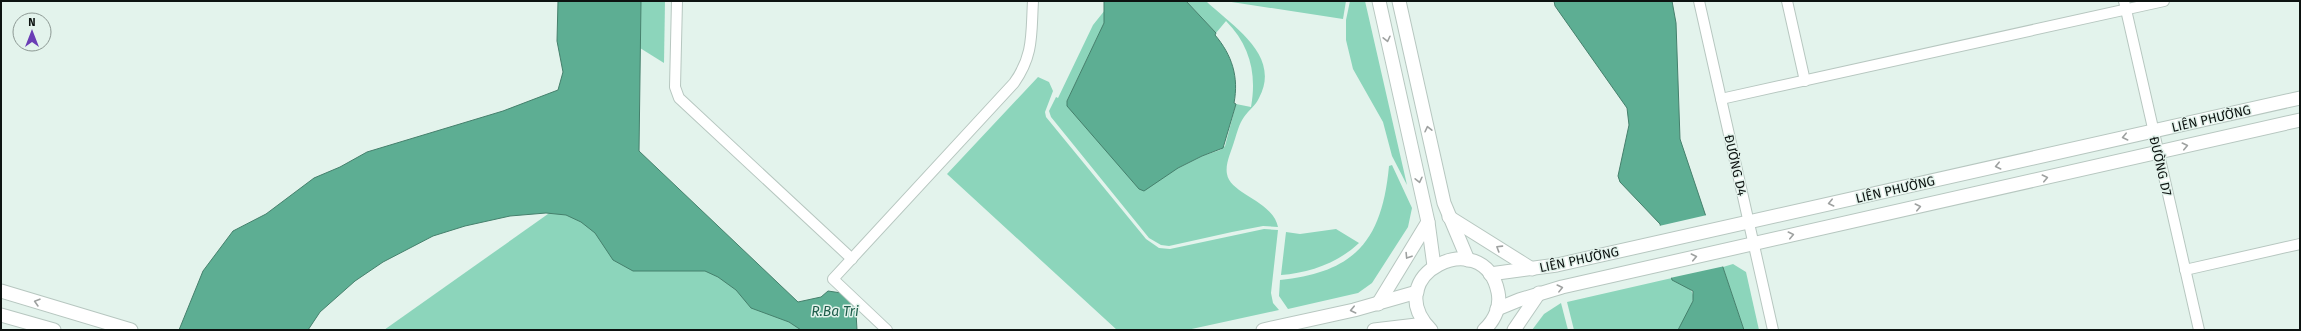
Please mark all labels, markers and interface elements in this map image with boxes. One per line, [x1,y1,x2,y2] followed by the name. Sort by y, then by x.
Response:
[12,12,52,52] north arrow
[28,16,36,29] text: N
[1383,36,1391,42] one-way arrow
[2170,102,2252,135] street label: LIÊN PHƯỜNG
[1424,126,1432,133] one-way arrow
[1721,133,1750,197] street label: ĐƯỜNG D4
[2122,133,2128,141] one-way arrow
[2146,135,2175,198] street label: ĐƯỜNG D7
[2182,142,2189,150] one-way arrow
[1995,161,2002,169] one-way arrow
[1854,173,1936,206] street label: LIÊN PHƯỜNG
[2042,174,2048,182] one-way arrow
[1414,176,1422,183] one-way arrow
[1827,199,1834,207] one-way arrow
[1915,203,1921,211] one-way arrow
[1788,232,1795,240] one-way arrow
[1538,244,1620,275] street label: LIÊN PHƯỜNG
[1496,245,1503,253] one-way arrow
[1406,251,1413,258] one-way arrow
[1691,253,1698,261] one-way arrow
[1557,284,1564,292] one-way arrow
[33,298,40,307] one-way arrow
[811,303,859,320] water label: R.Ba Tri
[1350,306,1356,314] one-way arrow

